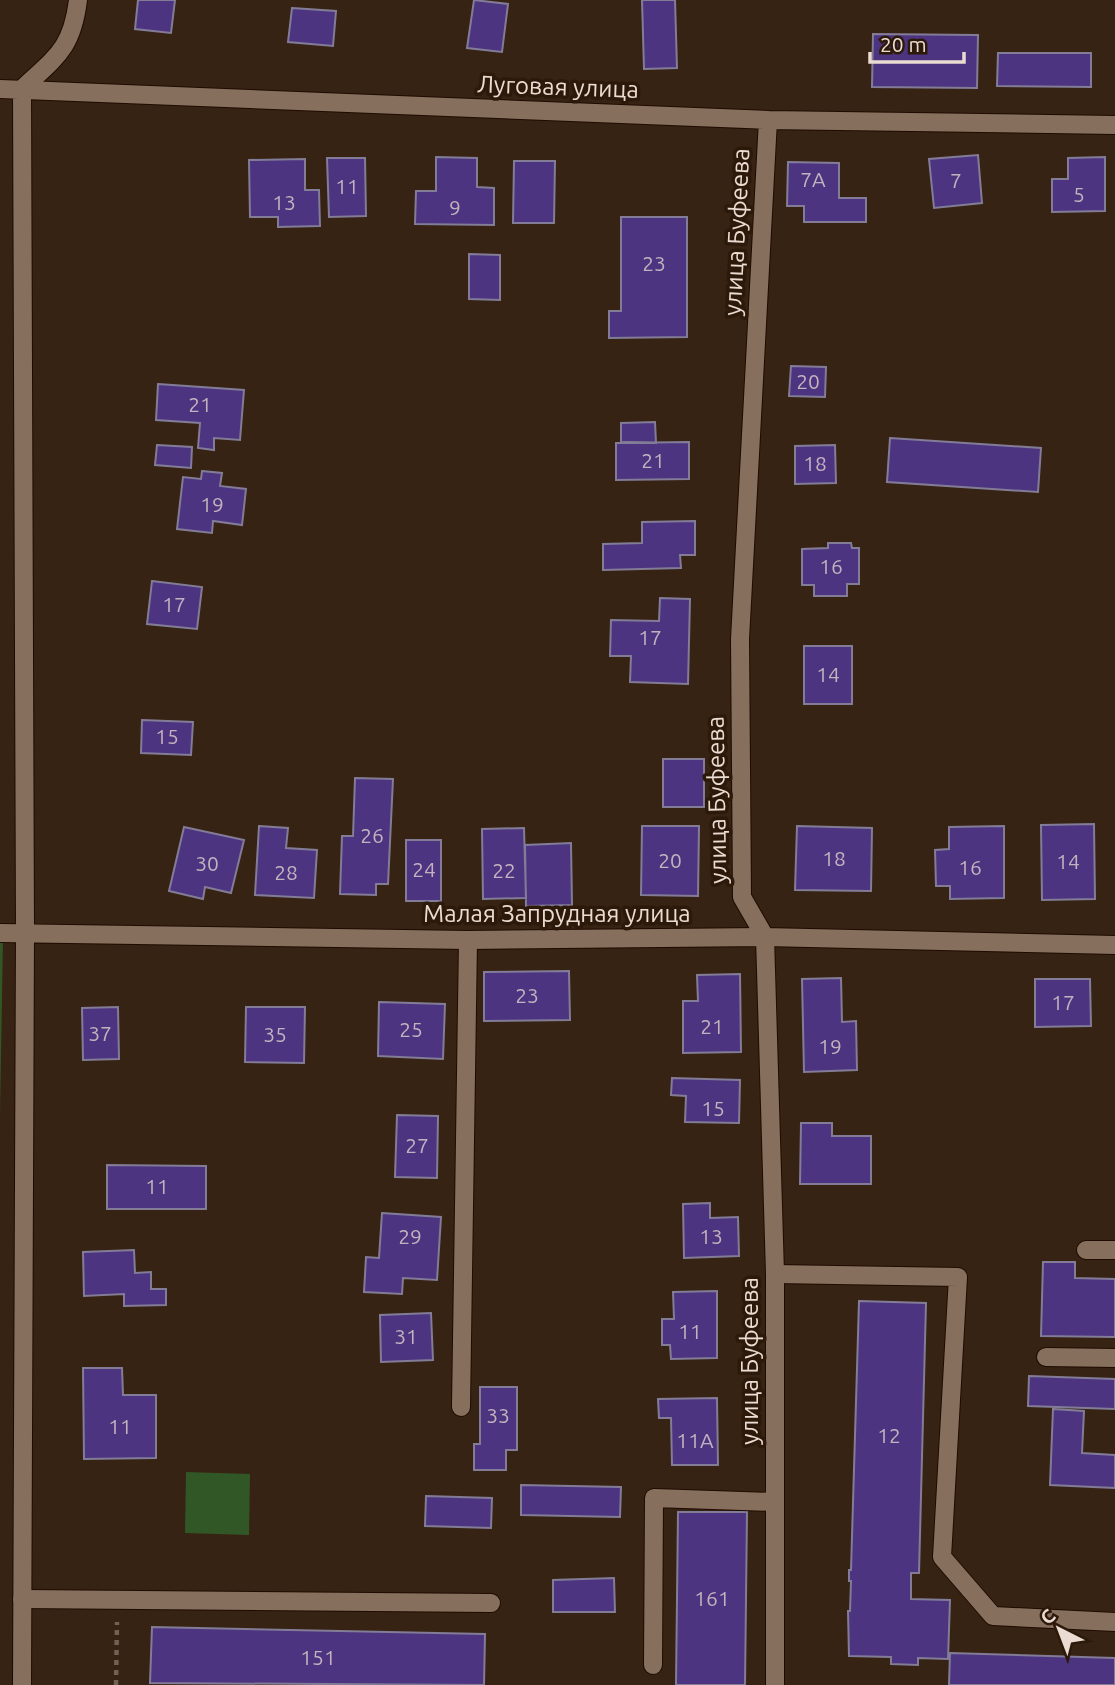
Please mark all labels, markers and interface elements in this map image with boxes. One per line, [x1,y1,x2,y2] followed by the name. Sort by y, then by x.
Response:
[870,21,964,65] scale bar
[880,32,927,56] text: 20 m
[477,70,639,103] street label: Луговая улица
[719,147,754,316] street label: улица Буфеева
[800,167,826,191] house number: 7А
[950,168,962,192] house number: 7
[335,174,359,198] house number: 11
[1073,182,1085,206] house number: 5
[272,190,296,214] house number: 13
[449,195,461,219] house number: 9
[642,251,666,275] house number: 23
[796,369,820,393] house number: 20
[188,392,212,416] house number: 21
[641,448,665,472] house number: 21
[803,451,827,475] house number: 18
[200,492,224,516] house number: 19
[819,554,843,578] house number: 16
[162,592,186,616] house number: 17
[638,625,662,649] house number: 17
[816,662,840,686] house number: 14
[702,716,731,884] street label: улица Буфеева
[155,724,179,748] house number: 15
[360,823,384,847] house number: 26
[822,846,846,870] house number: 18
[658,848,682,872] house number: 20
[1056,849,1080,873] house number: 14
[195,851,219,875] house number: 30
[958,855,982,879] house number: 16
[412,857,436,881] house number: 24
[492,858,516,882] house number: 22
[274,860,298,884] house number: 28
[423,900,691,927] street label: Малая Запрудная улица
[515,983,539,1007] house number: 23
[1051,990,1075,1014] house number: 17
[700,1014,724,1038] house number: 21
[399,1017,423,1041] house number: 25
[88,1021,112,1045] house number: 37
[263,1022,287,1046] house number: 35
[818,1034,842,1058] house number: 19
[701,1096,725,1120] house number: 15
[405,1133,429,1157] house number: 27
[145,1174,169,1198] house number: 11
[398,1224,422,1248] house number: 29
[699,1224,723,1248] house number: 13
[736,1277,763,1445] street label: улица Буфеева
[678,1319,702,1343] house number: 11
[394,1324,418,1348] house number: 31
[486,1403,510,1427] house number: 33
[108,1414,132,1438] house number: 11
[877,1423,901,1447] house number: 12
[676,1428,714,1452] house number: 11А
[694,1586,730,1610] house number: 161
[1024,1594,1094,1664] north arrow
[1036,1604,1060,1629] text: С
[300,1645,336,1669] house number: 151

